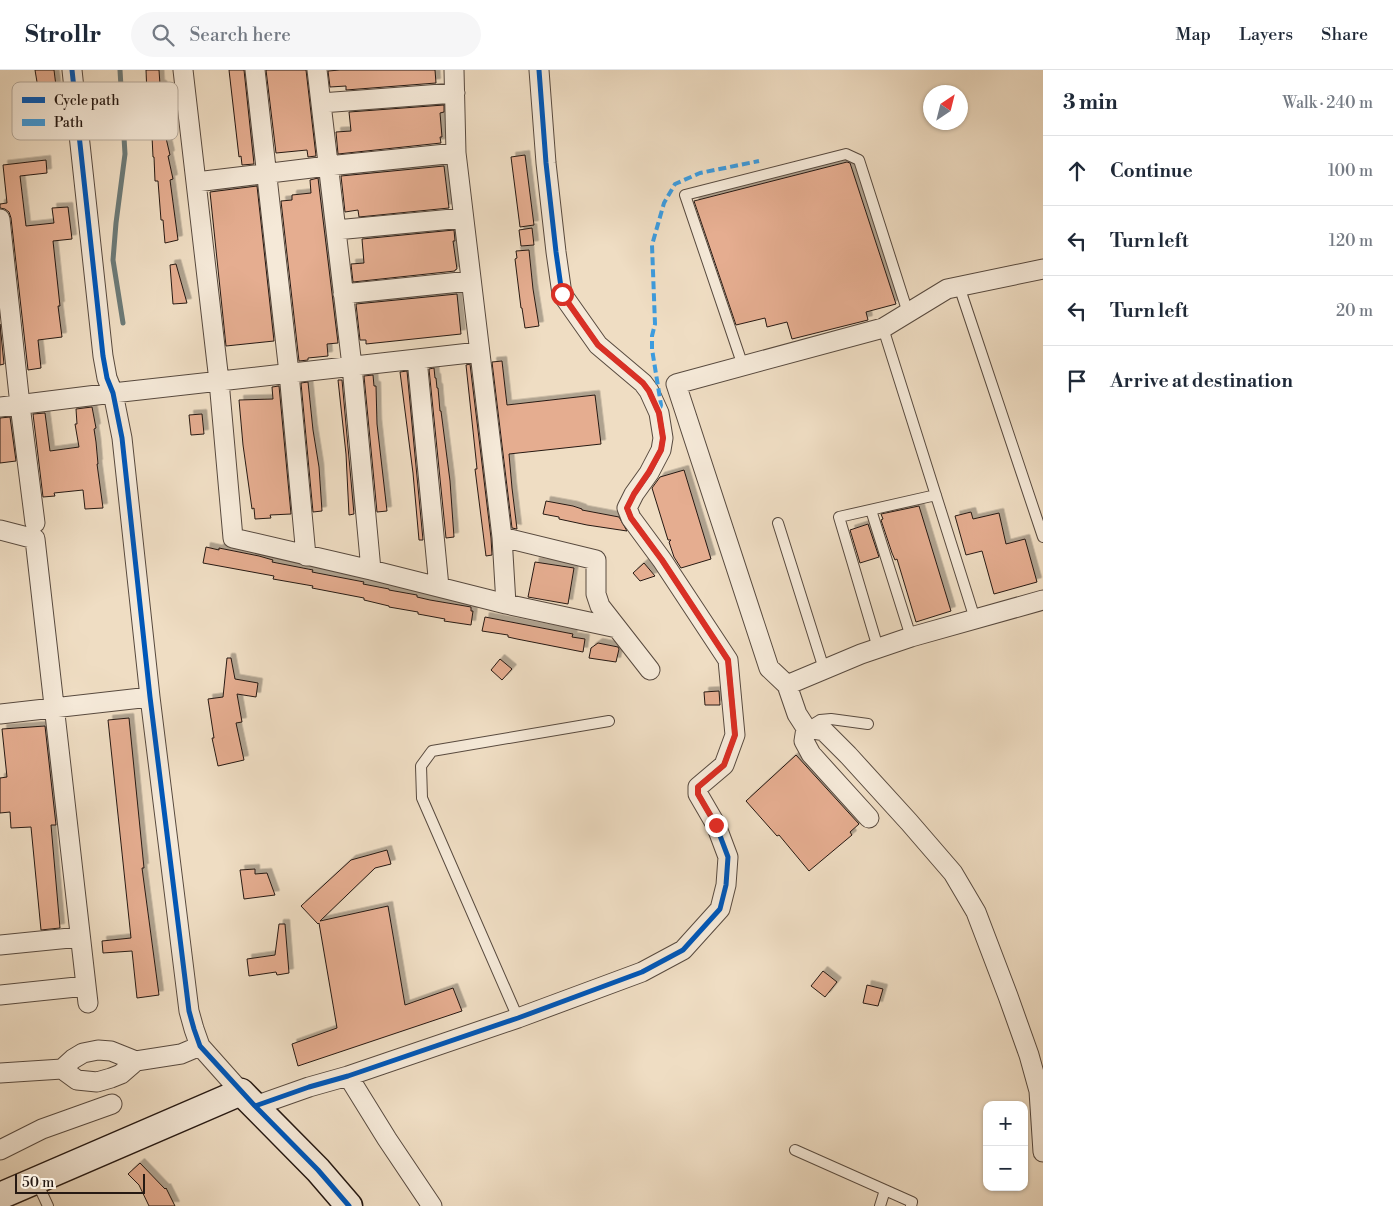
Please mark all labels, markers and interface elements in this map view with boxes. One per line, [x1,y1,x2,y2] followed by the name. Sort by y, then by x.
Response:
[131,12,481,57] search box
[25,20,101,50] text: Strollr
[149,21,177,49] icon: search
[189,23,291,47] text: Search here
[1176,23,1211,46] text: Map
[1239,23,1293,46] text: Layers
[1321,23,1368,46] text: Share
[12,82,178,140] legend
[923,85,968,130] north arrow
[1063,90,1118,116] text: 3 min
[54,92,120,110] text: Cycle path
[1282,93,1373,113] text: Walk · 240 m
[54,114,84,132] text: Path
[1063,157,1091,185] icon: ahead
[1110,159,1193,183] text: Continue
[1328,161,1373,181] text: 100 m
[1063,227,1091,255] icon: left
[1110,229,1189,253] text: Turn left
[1329,231,1373,251] text: 120 m
[551,283,574,306] route start
[1063,297,1091,325] icon: left
[1110,299,1189,323] text: Turn left
[1336,301,1373,321] text: 20 m
[1063,367,1091,395] icon: arrive
[1110,369,1293,393] text: Arrive at destination
[705,814,728,837] route end
[983,1101,1028,1191] map controls
[983,1101,1028,1146] button: +
[983,1146,1028,1191] button: −
[15,1171,145,1194] scale bar
[22,1174,54,1192] text: 50 m

